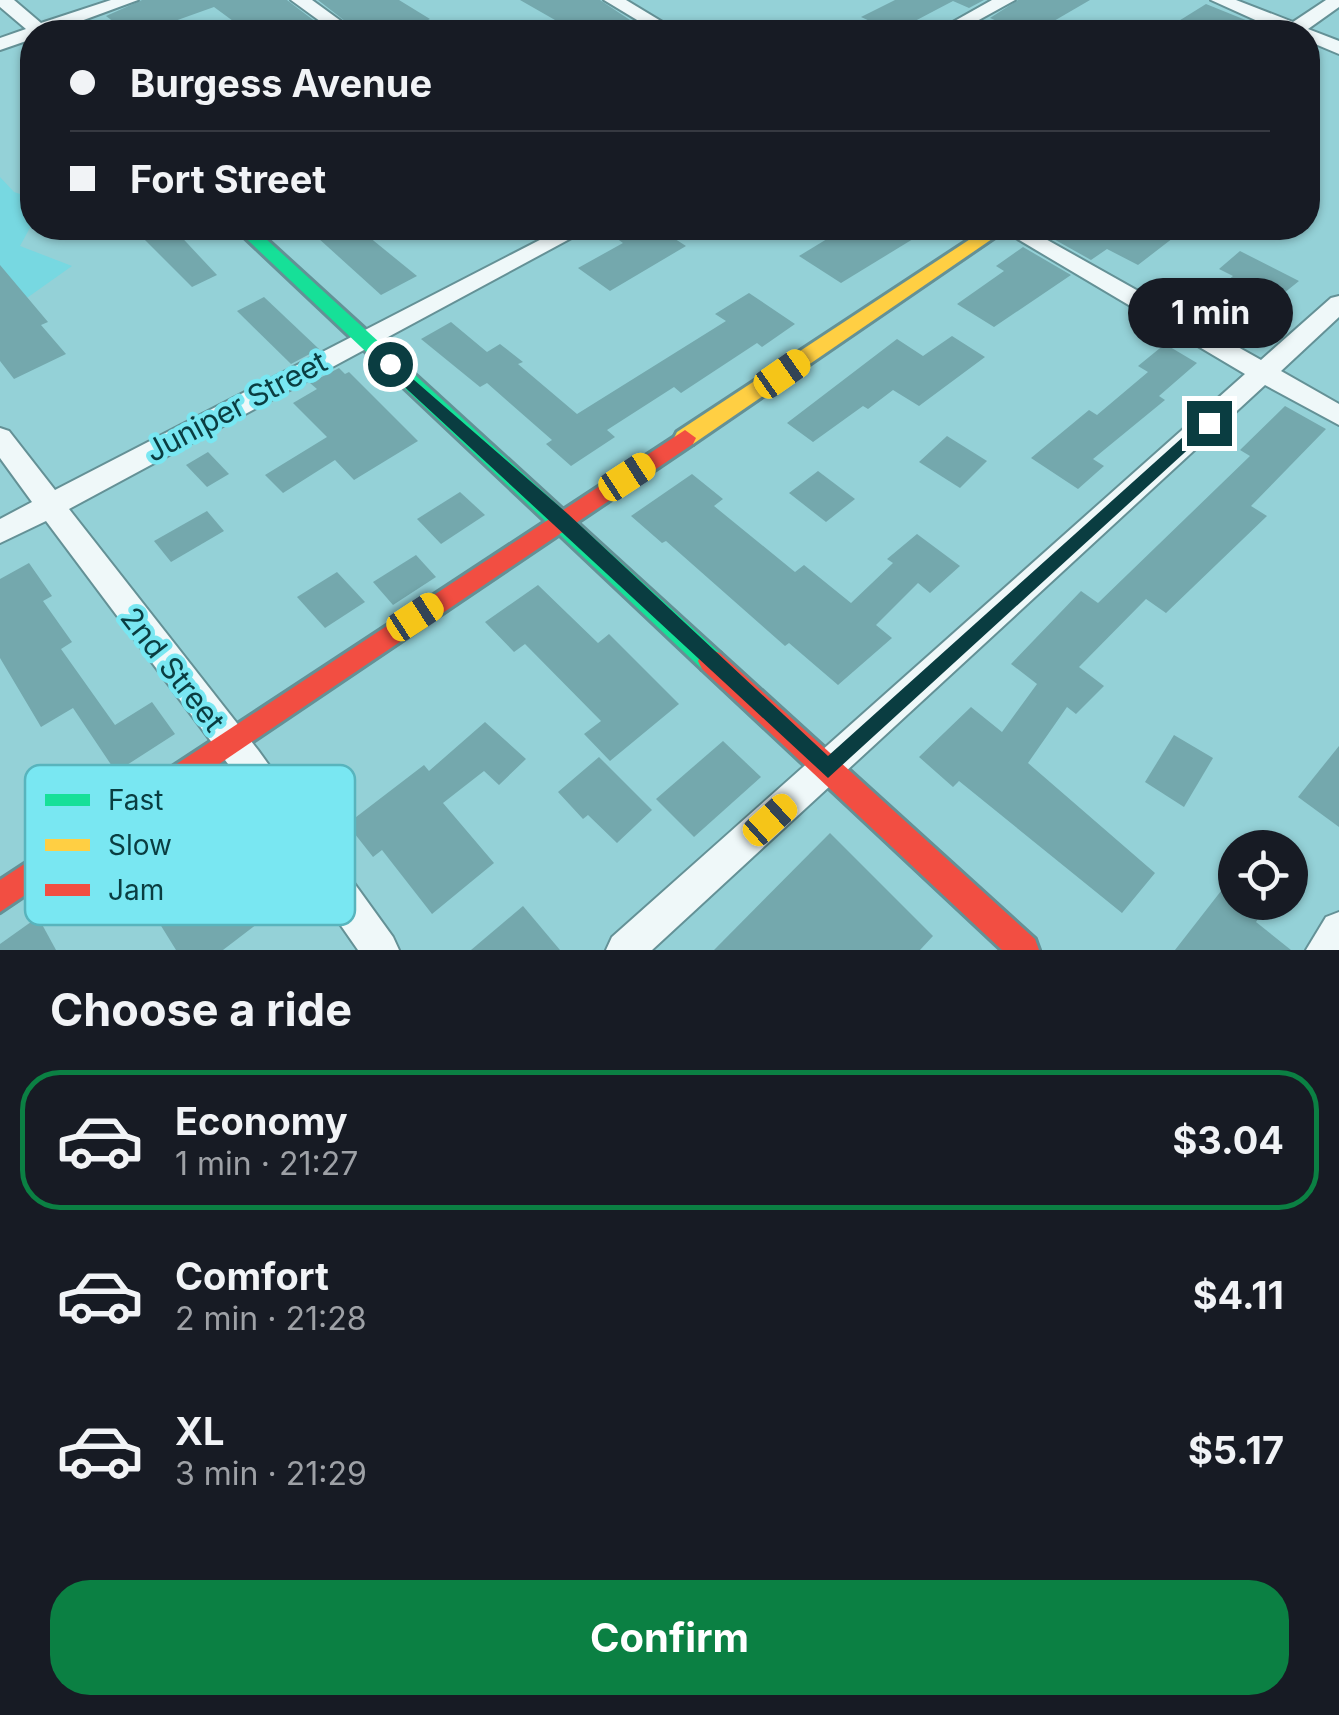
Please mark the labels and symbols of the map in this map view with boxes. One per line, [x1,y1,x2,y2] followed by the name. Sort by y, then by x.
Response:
[1126,278,1292,348] callout: 1 min
[368,342,413,387] route start
[139,343,333,469] street label: Juniper Street
[749,345,815,403] car
[1187,401,1232,446] route end
[594,448,660,506] car
[382,588,448,646] car
[113,600,233,738] street label: 2nd Street
[25,765,355,925] legend
[108,783,164,817] text: Fast
[738,789,802,851] car
[108,828,172,862] text: Slow
[108,873,164,907] text: Jam

